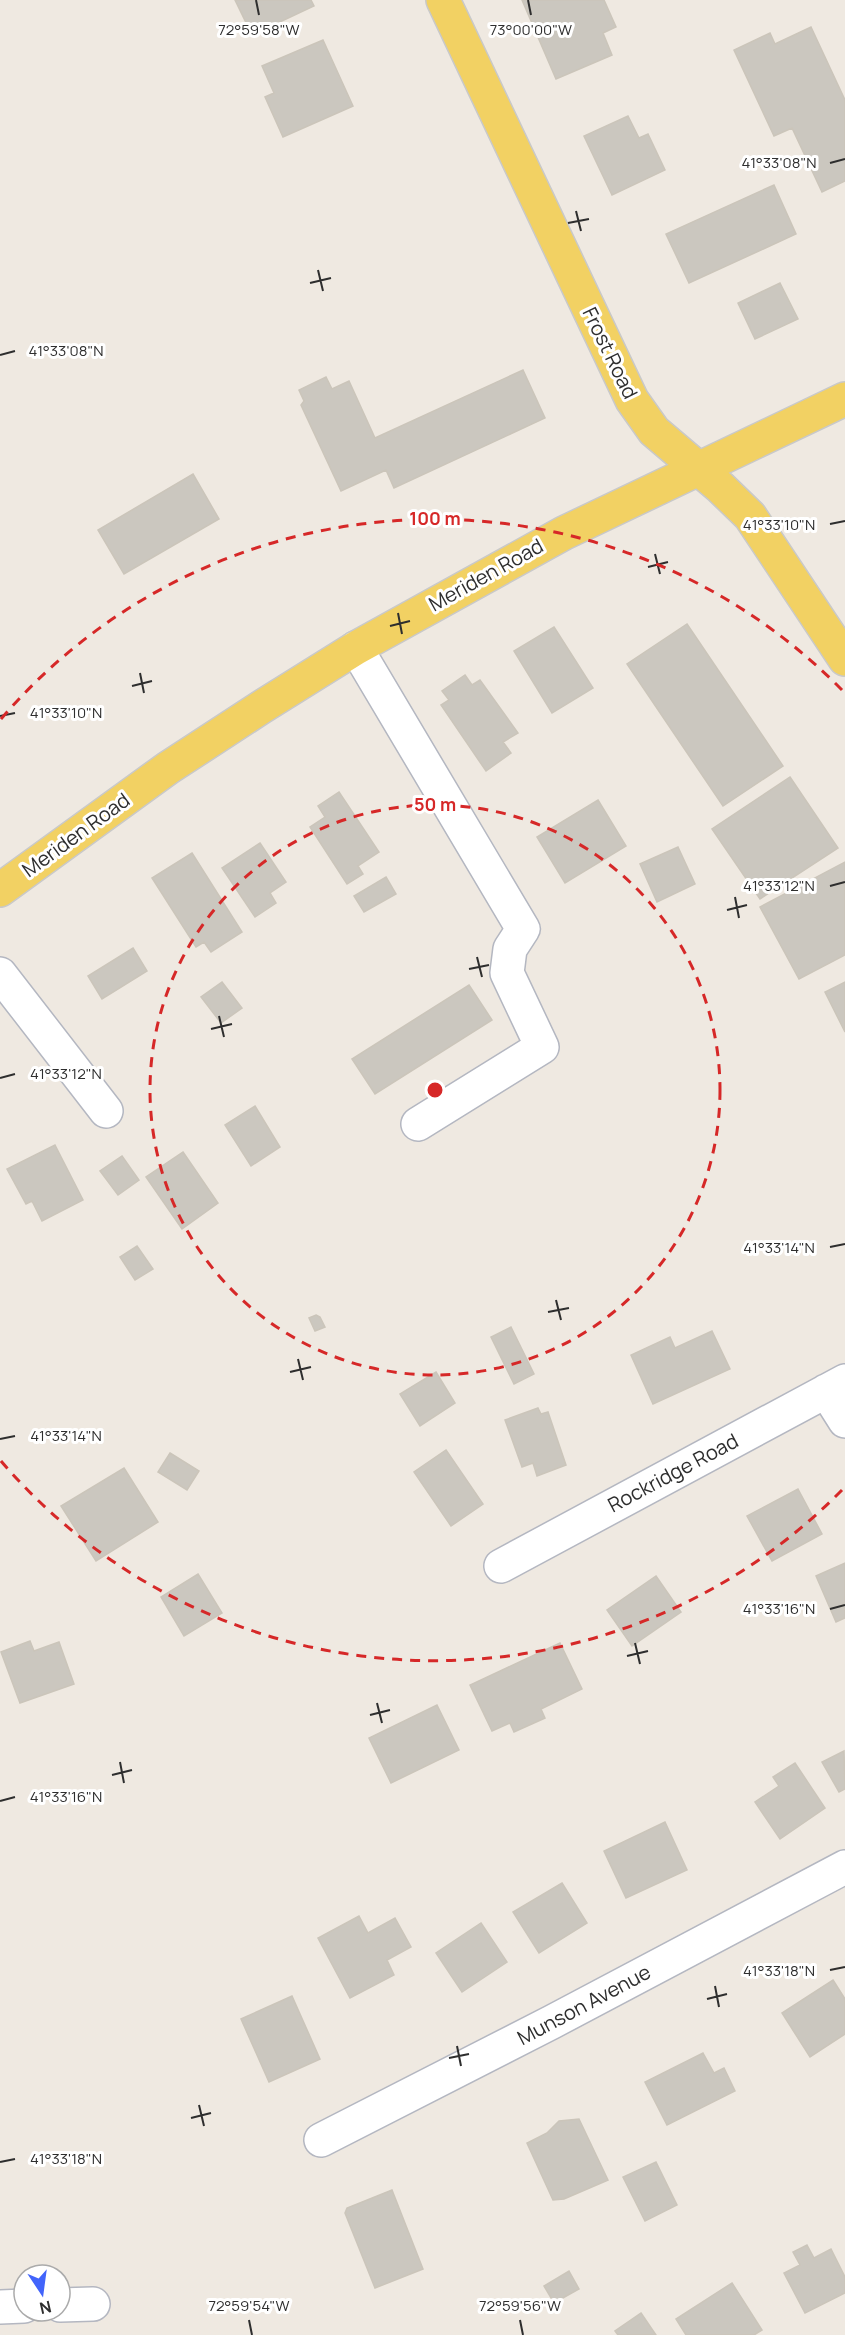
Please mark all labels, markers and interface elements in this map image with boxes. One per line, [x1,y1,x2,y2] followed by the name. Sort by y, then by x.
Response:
[218,19,300,40] text: 72°59'58"W
[490,19,572,40] text: 73°00'00"W
[741,152,817,173] text: 41°33'08"N
[577,302,644,403] street label: Frost Road
[28,340,104,361] text: 41°33'08"N
[409,506,461,530] text: 100 m
[743,514,815,535] text: 41°33'10"N
[424,532,548,617] street label: Meriden Road
[30,702,102,723] text: 41°33'10"N
[16,786,135,883] street label: Meriden Road
[414,792,456,816] text: 50 m
[743,875,815,896] text: 41°33'12"N
[30,1063,102,1084] text: 41°33'12"N
[425,1080,445,1100] centre of rings
[743,1237,815,1258] text: 41°33'14"N
[30,1425,102,1446] text: 41°33'14"N
[603,1427,743,1518] street label: Rockridge Road
[743,1598,815,1619] text: 41°33'16"N
[30,1786,102,1807] text: 41°33'16"N
[512,1958,655,2051] street label: Munson Avenue
[743,1960,815,1981] text: 41°33'18"N
[30,2148,102,2169] text: 41°33'18"N
[12,2263,72,2323] north arrow
[209,2295,289,2316] text: 72°59'54"W
[479,2295,561,2316] text: 72°59'56"W
[37,2296,53,2320] text: N

